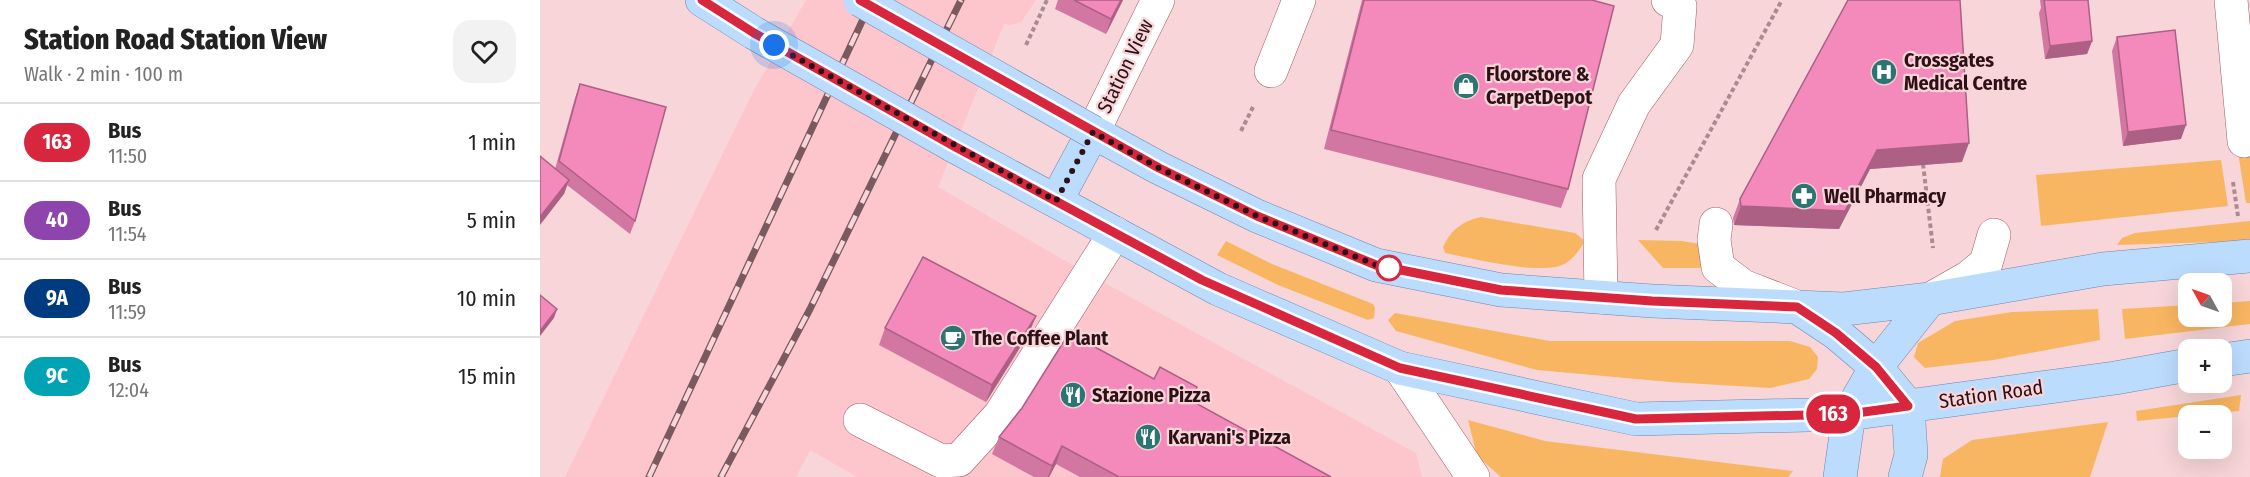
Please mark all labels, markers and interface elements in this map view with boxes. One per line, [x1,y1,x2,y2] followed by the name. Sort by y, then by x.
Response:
[1092,15,1158,117] street label: Station View
[453,20,516,83] button: heart
[24,23,327,56] text: Station Road Station View
[759,30,789,60] your location
[1904,48,2027,95] place label: Crossgates Medical Centre
[1869,57,1899,87] hospital icon: Crossgates Medical Centre
[24,62,183,86] text: Walk · 2 min · 100 m
[1486,62,1593,109] place label: Floorstore & CarpetDepot
[1451,71,1481,101] shop icon: Floorstore & CarpetDepot
[108,117,141,144] text: Bus
[42,129,72,155] text: 163
[468,129,516,156] text: 1 min
[108,144,147,168] text: 11:50
[1789,181,1819,211] pharmacy icon: Well Pharmacy
[1824,184,1947,208] place label: Well Pharmacy
[108,195,141,222] text: Bus
[46,207,68,233] text: 40
[467,207,516,234] text: 5 min
[108,222,147,246] text: 11:54
[1376,255,1402,281] unlabelled marker
[108,273,141,300] text: Bus
[2178,273,2232,327] north arrow
[2178,273,2232,459] map controls
[46,285,68,311] text: 9A
[457,285,516,312] text: 10 min
[108,300,146,324] text: 11:59
[938,323,968,353] cafe icon: The Coffee Plant
[972,326,1109,350] place label: The Coffee Plant
[2178,339,2232,393] button: +
[108,351,141,378] text: Bus
[46,363,68,389] text: 9C
[458,363,516,390] text: 15 min
[1937,375,2045,413] street label: Station Road
[108,378,149,402] text: 12:04
[1058,380,1088,410] restaurant icon: Stazione Pizza
[1092,383,1211,407] place label: Stazione Pizza
[1798,394,1868,434] line badge: 163
[1818,401,1848,427] text: 163
[2178,405,2232,459] button: −
[1133,422,1163,452] restaurant icon: Karvani's Pizza
[1168,425,1291,449] place label: Karvani's Pizza

